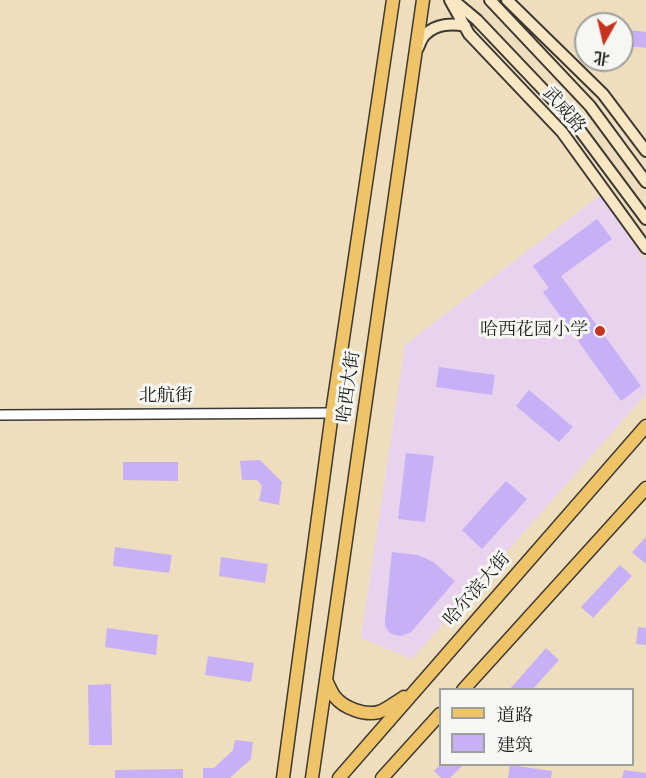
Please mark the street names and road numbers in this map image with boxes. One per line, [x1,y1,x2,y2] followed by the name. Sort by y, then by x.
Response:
[537,84,589,138] street label: 武威路
[334,350,366,424] street label: 哈西大街
[139,386,193,408] street label: 北航街
[440,549,516,631] street label: 哈尔滨大街

